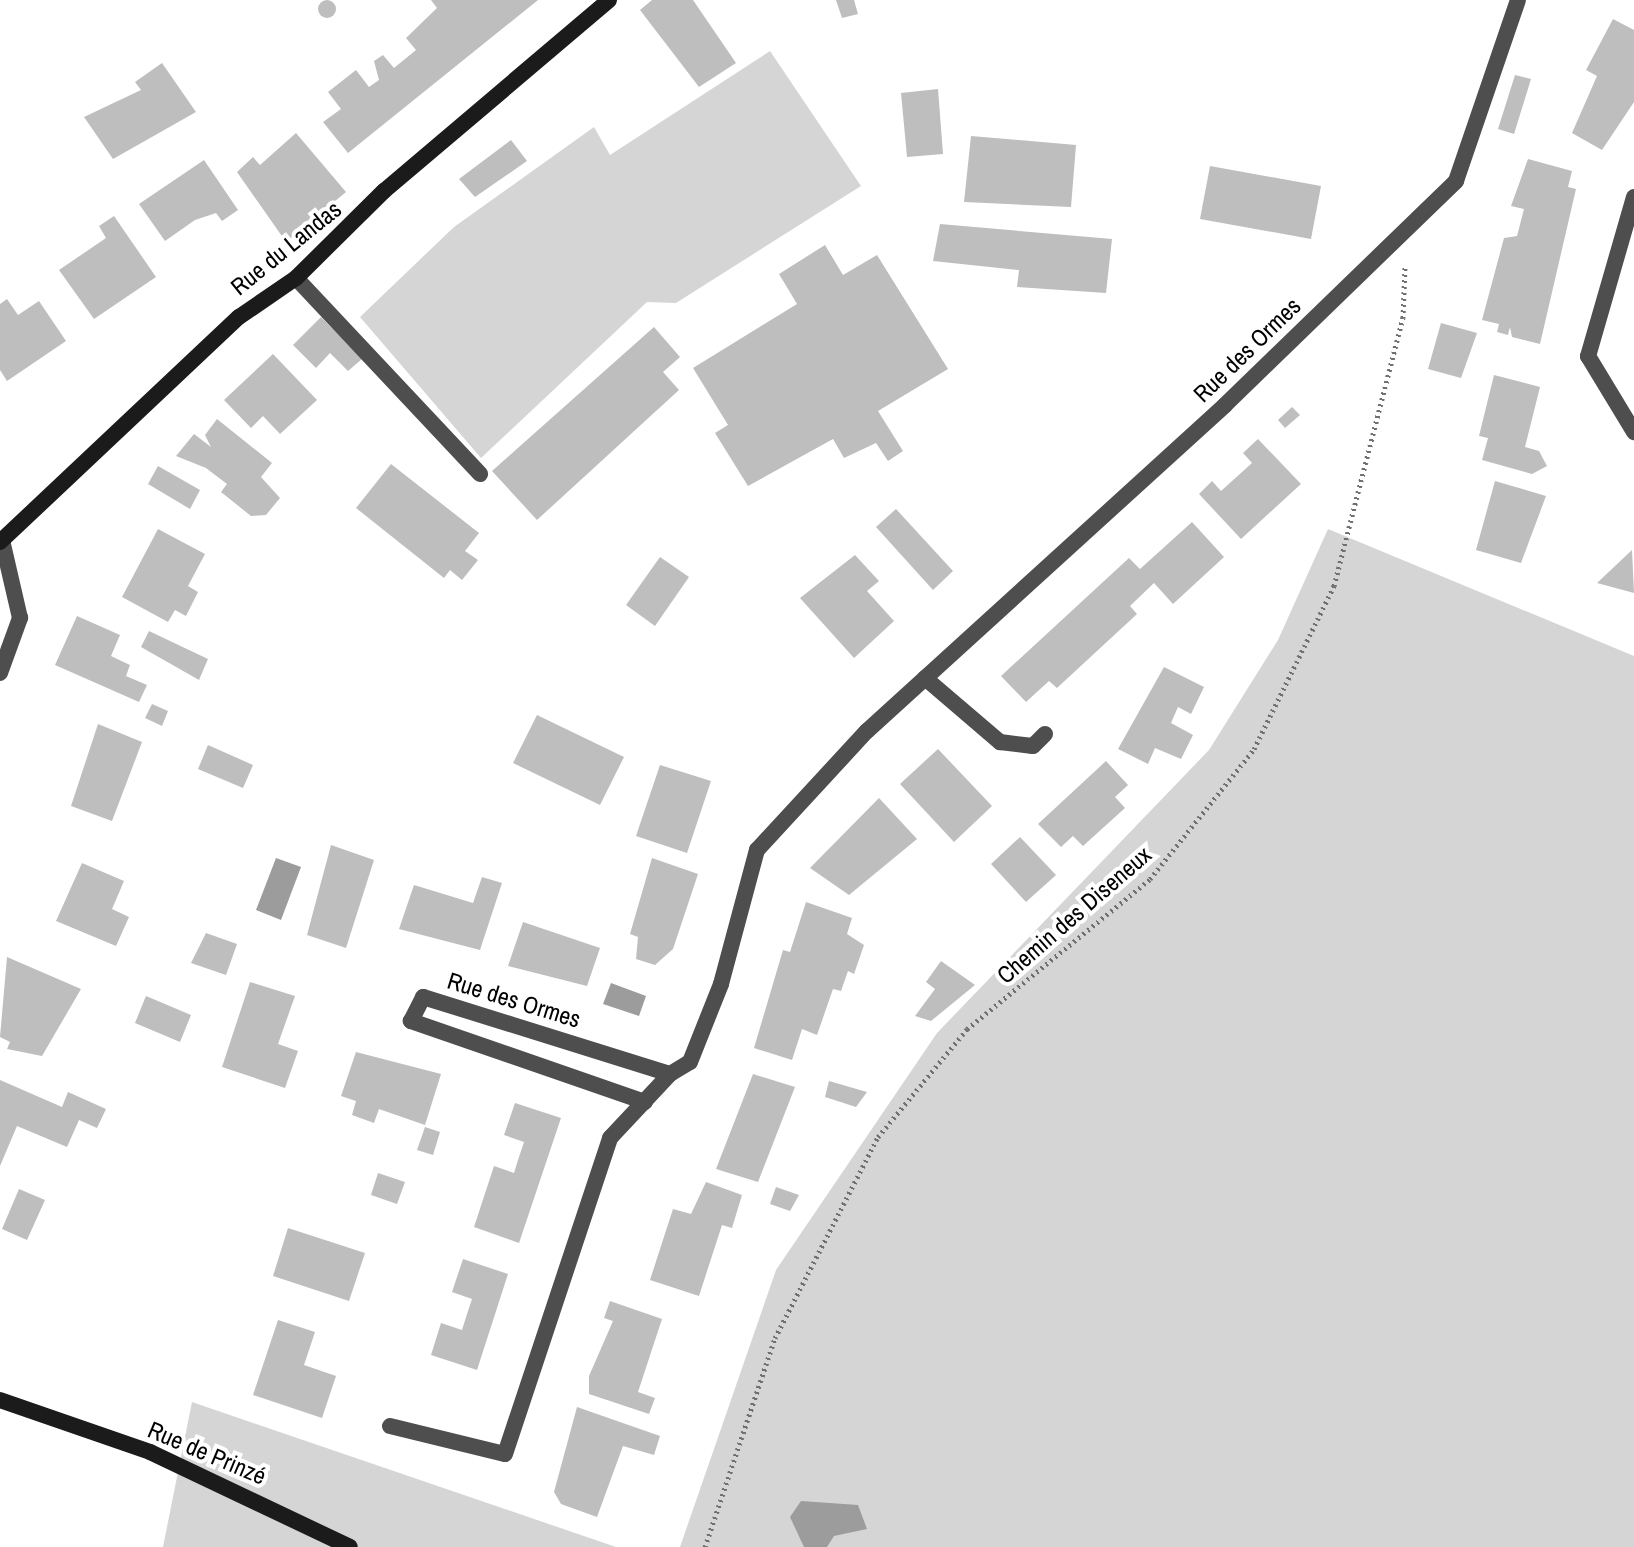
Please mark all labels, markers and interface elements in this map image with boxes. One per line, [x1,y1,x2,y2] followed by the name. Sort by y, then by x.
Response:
[225,195,347,301] street label: Rue du Landas
[1187,292,1307,408] street label: Rue des Ormes
[991,840,1157,990] street label: Chemin des Diseneux
[444,966,584,1034] street label: Rue des Ormes
[143,1415,271,1491] street label: Rue de Prinzé

